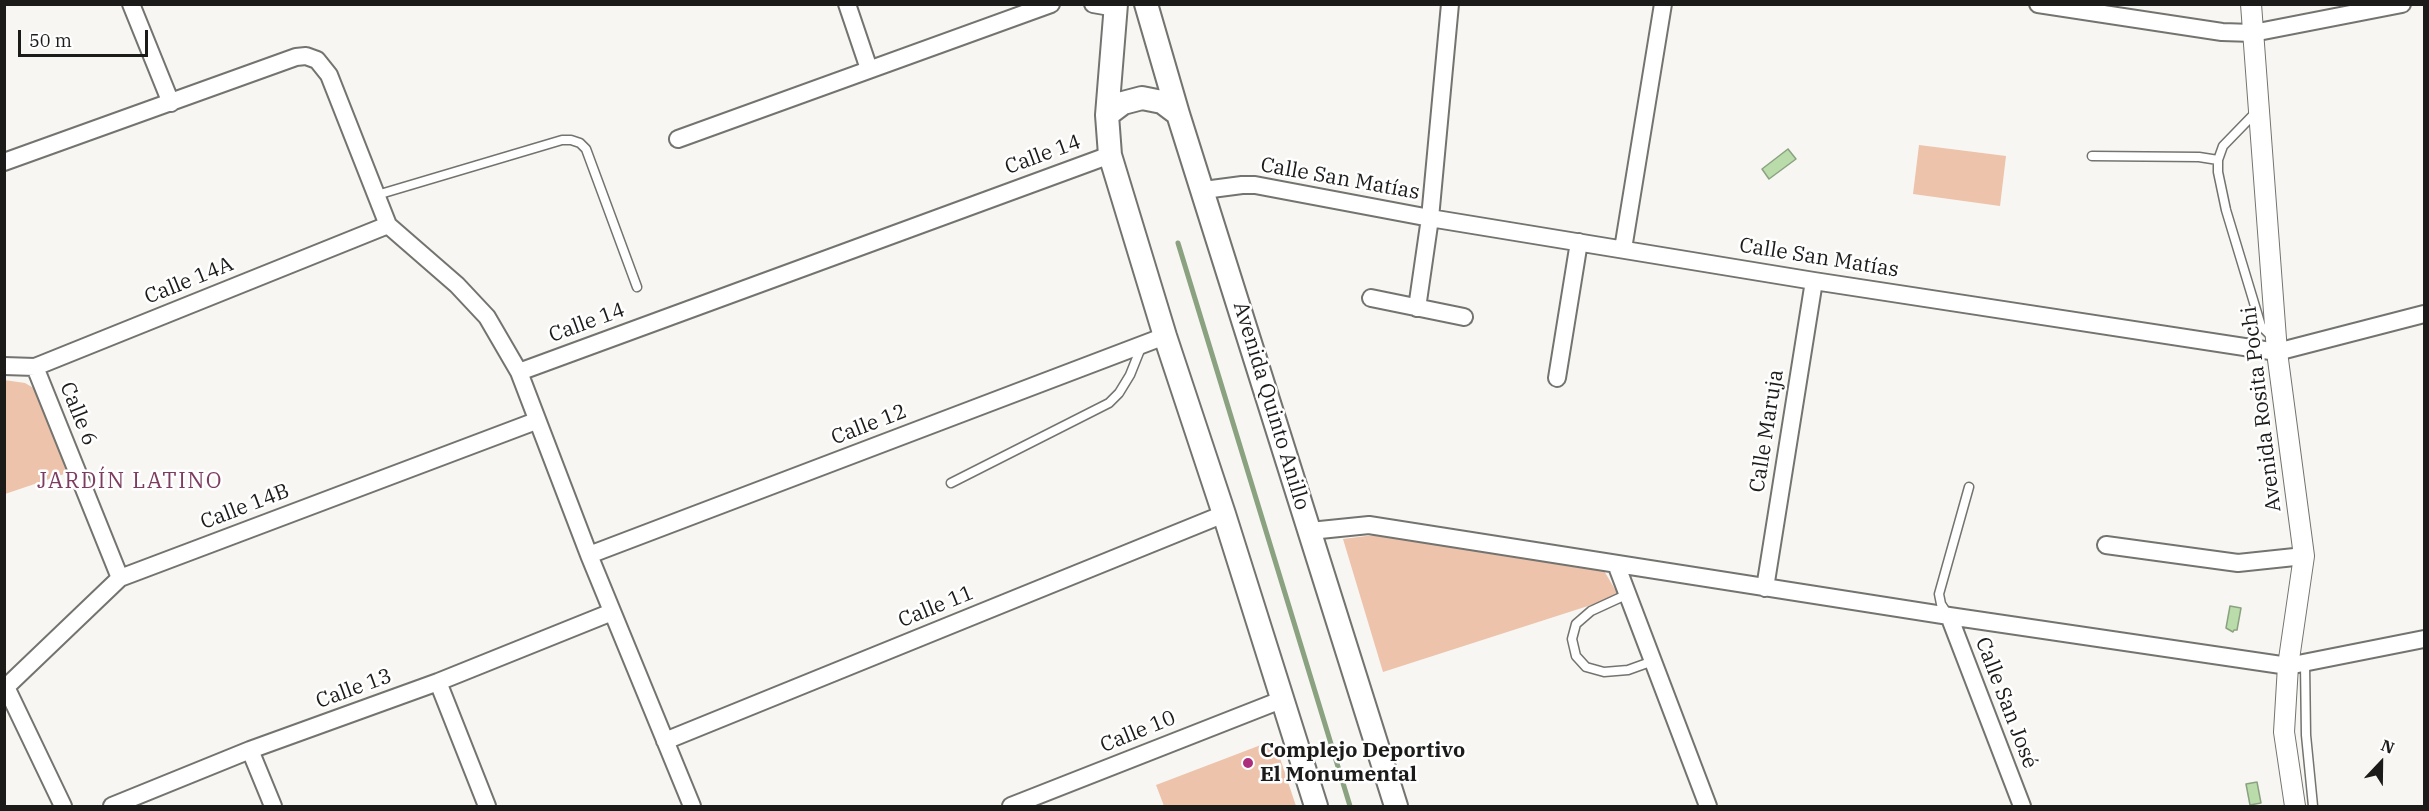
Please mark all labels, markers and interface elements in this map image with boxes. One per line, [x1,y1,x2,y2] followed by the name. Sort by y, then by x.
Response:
[21,18,152,56] scale bar
[29,29,72,52] text: 50 m
[1002,130,1084,180] street label: Calle 14
[1259,153,1421,205] street label: Calle San Matías
[1738,233,1900,283] street label: Calle San Matías
[141,252,237,310] street label: Calle 14A
[546,298,628,348] street label: Calle 14
[1227,299,1315,513] street label: Avenida Quinto Anillo
[2237,305,2287,513] street label: Avenida Rosita Pochi
[1745,368,1789,494] street label: Calle Maruja
[54,379,102,449] street label: Calle 6
[828,399,910,451] street label: Calle 12
[37,469,223,495] district label: JARDÍN LATINO
[197,479,293,535] street label: Calle 14B
[895,581,977,633] street label: Calle 11
[1969,634,2043,772] street label: Calle San José
[313,664,395,714] street label: Calle 13
[1097,706,1179,758] street label: Calle 10
[2351,733,2411,793] north arrow
[2378,735,2397,758] text: N
[1260,738,1465,788] place label: Complejo Deportivo El Monumental
[1241,756,1255,770] marker: Complejo Deportivo El Monumental

